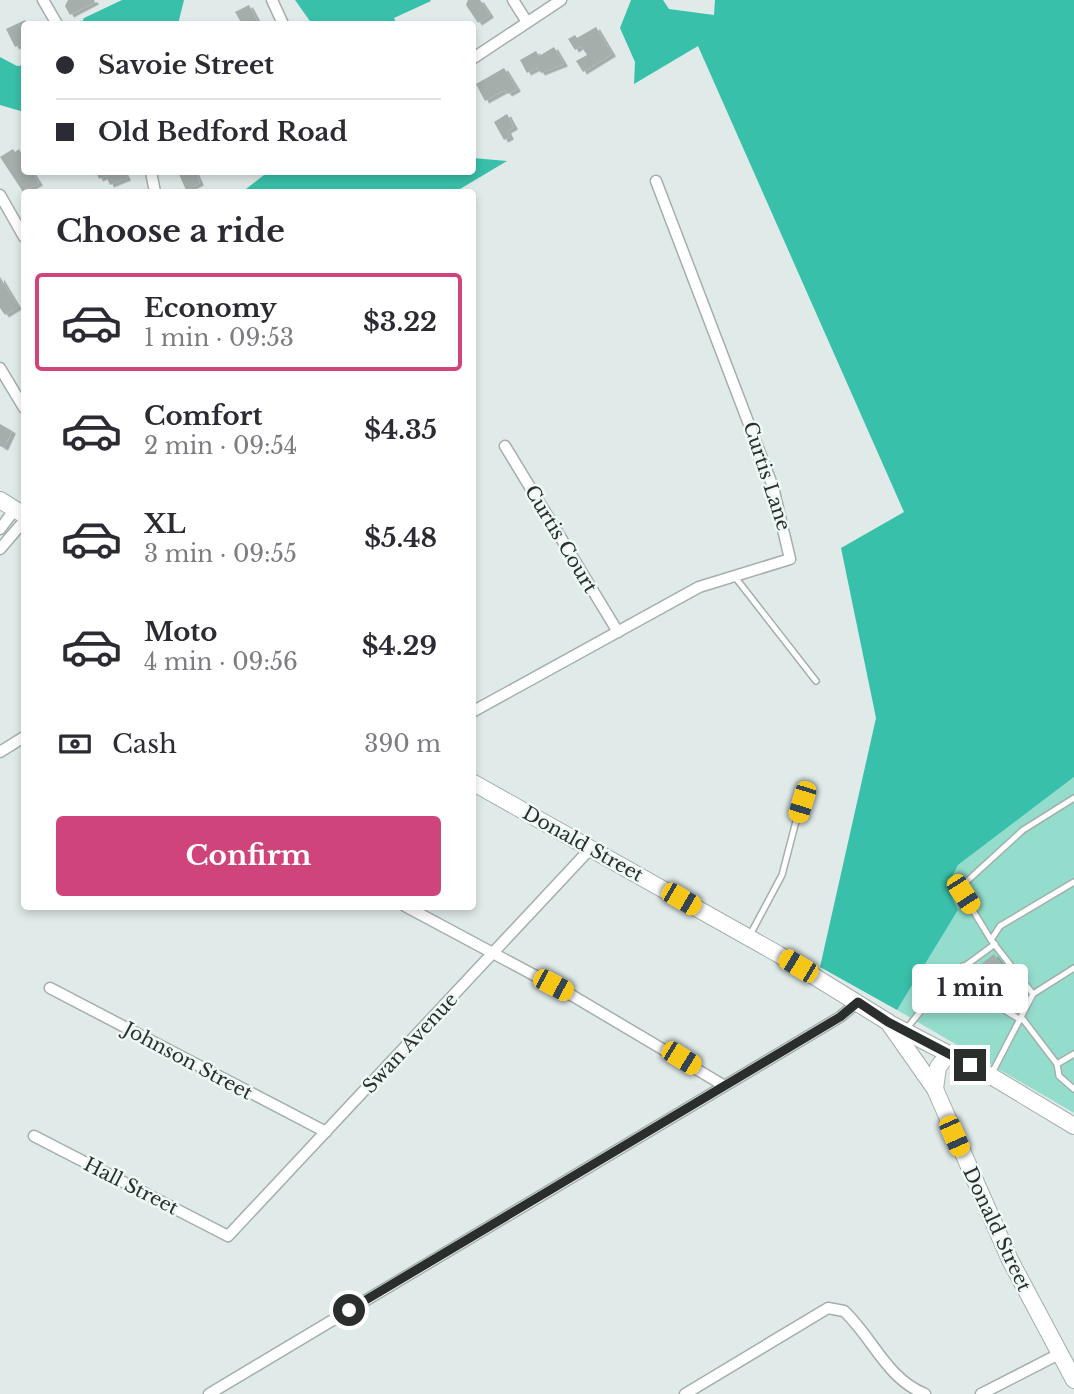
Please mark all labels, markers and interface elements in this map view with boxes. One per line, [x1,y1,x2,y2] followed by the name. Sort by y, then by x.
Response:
[98,49,274,81] text: Savoie Street
[98,116,348,148] text: Old Bedford Road
[56,211,285,251] text: Choose a ride
[60,291,123,354] icon: car
[144,292,277,324] text: Economy
[363,306,437,338] text: $3.22
[144,324,294,352] text: 1 min · 09:53
[60,399,123,462] icon: car
[144,400,262,432] text: Comfort
[364,414,437,446] text: $4.35
[739,419,795,533] street label: Curtis Lane
[144,432,297,460] text: 2 min · 09:54
[520,481,603,598] street label: Curtis Court
[60,507,123,570] icon: car
[144,508,186,540] text: XL
[364,522,437,554] text: $5.48
[144,540,297,568] text: 3 min · 09:55
[60,615,123,678] icon: car
[144,616,217,648] text: Moto
[362,630,437,662] text: $4.29
[144,648,298,676] text: 4 min · 09:56
[56,725,94,763] icon: cash
[112,728,177,760] text: Cash
[364,730,441,758] text: 390 m
[786,779,819,825] car
[519,801,648,887] street label: Donald Street
[56,816,441,896] button: Confirm
[943,871,984,917] car
[658,879,705,919] car
[775,946,822,986] car
[912,964,1028,1012] callout: 1 min
[530,966,577,1004] car
[937,974,1003,1002] text: 1 min
[358,988,462,1098] street label: Swan Avenue
[117,1016,257,1105] street label: Johnson Street
[658,1038,705,1078] car
[954,1049,986,1081] route end
[936,1113,973,1159] car
[80,1152,183,1220] street label: Hall Street
[958,1163,1036,1296] street label: Donald Street
[333,1294,365,1326] route start

